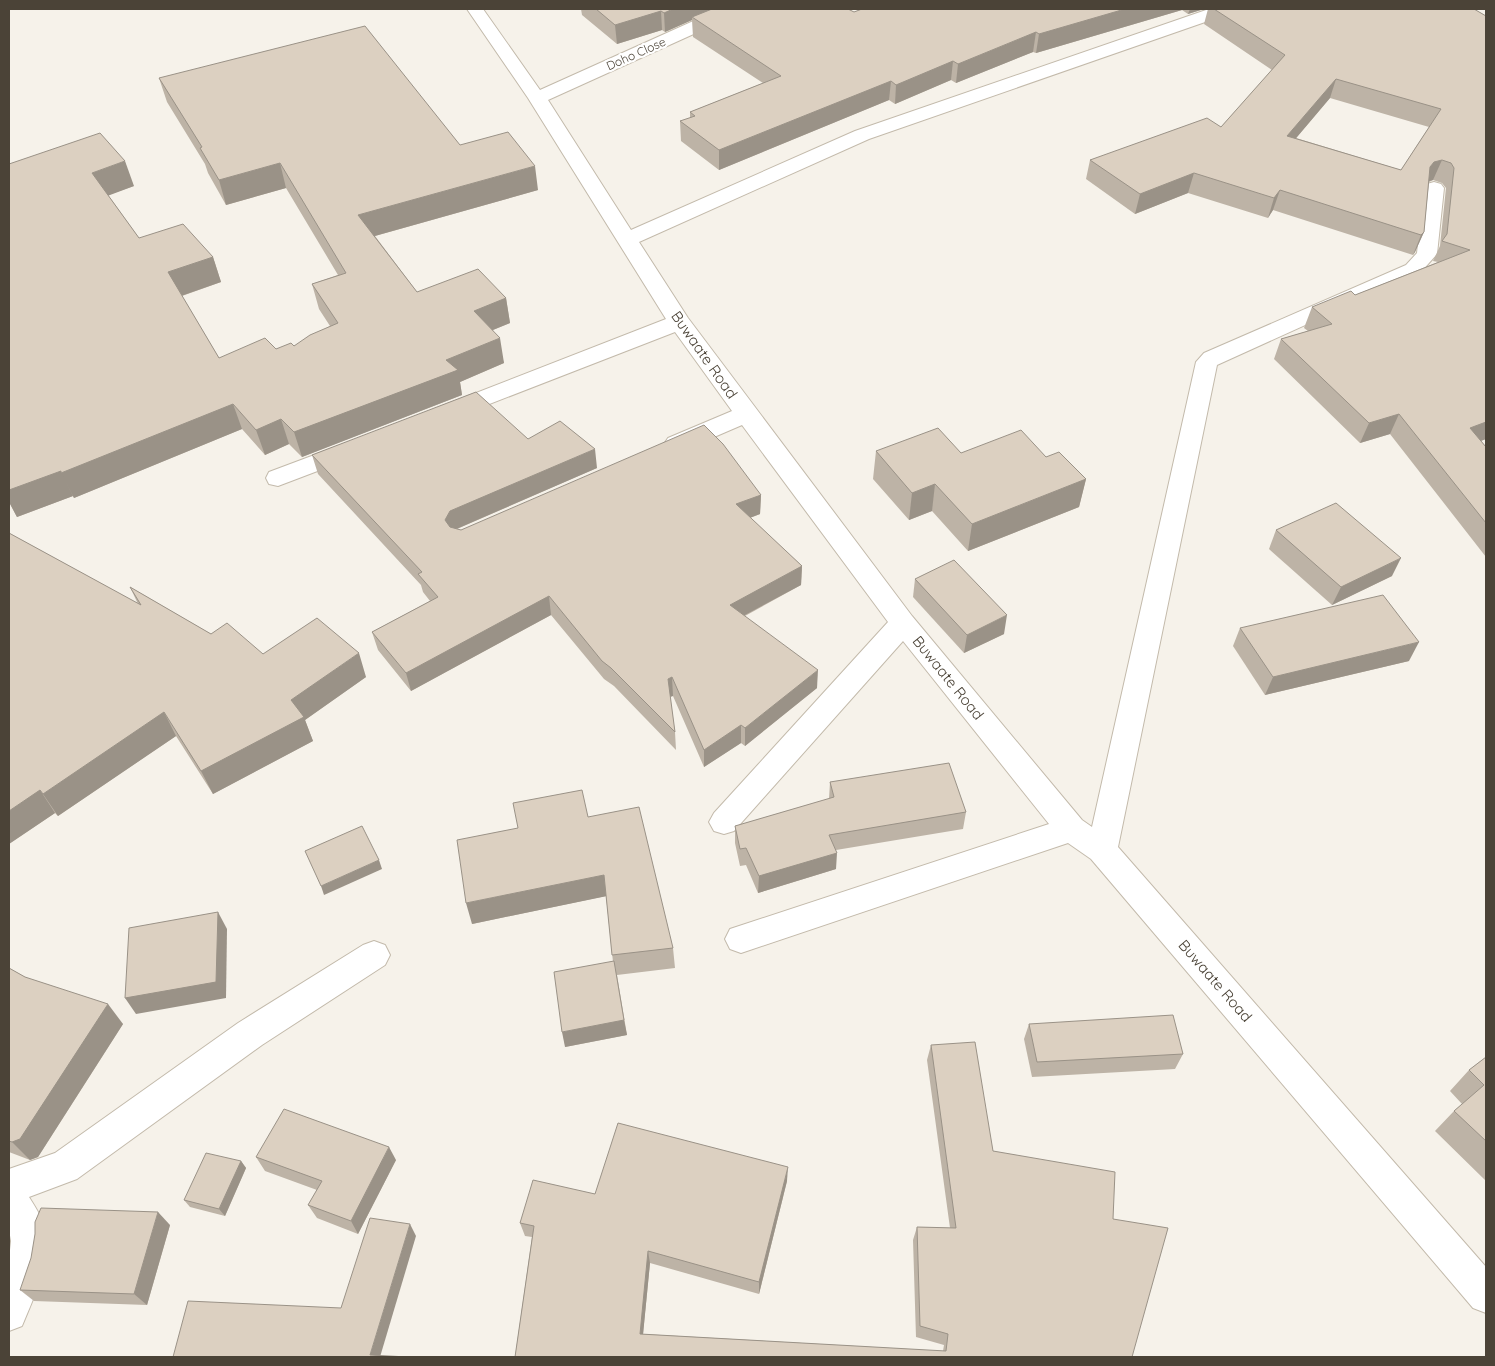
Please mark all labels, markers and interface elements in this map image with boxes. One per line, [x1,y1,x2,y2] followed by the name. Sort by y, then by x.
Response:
[604,34,668,73] street label: Doho Close
[667,307,742,402] street label: Buwaate Road
[909,632,988,724] street label: Buwaate Road
[1174,936,1256,1026] street label: Buwaate Road

